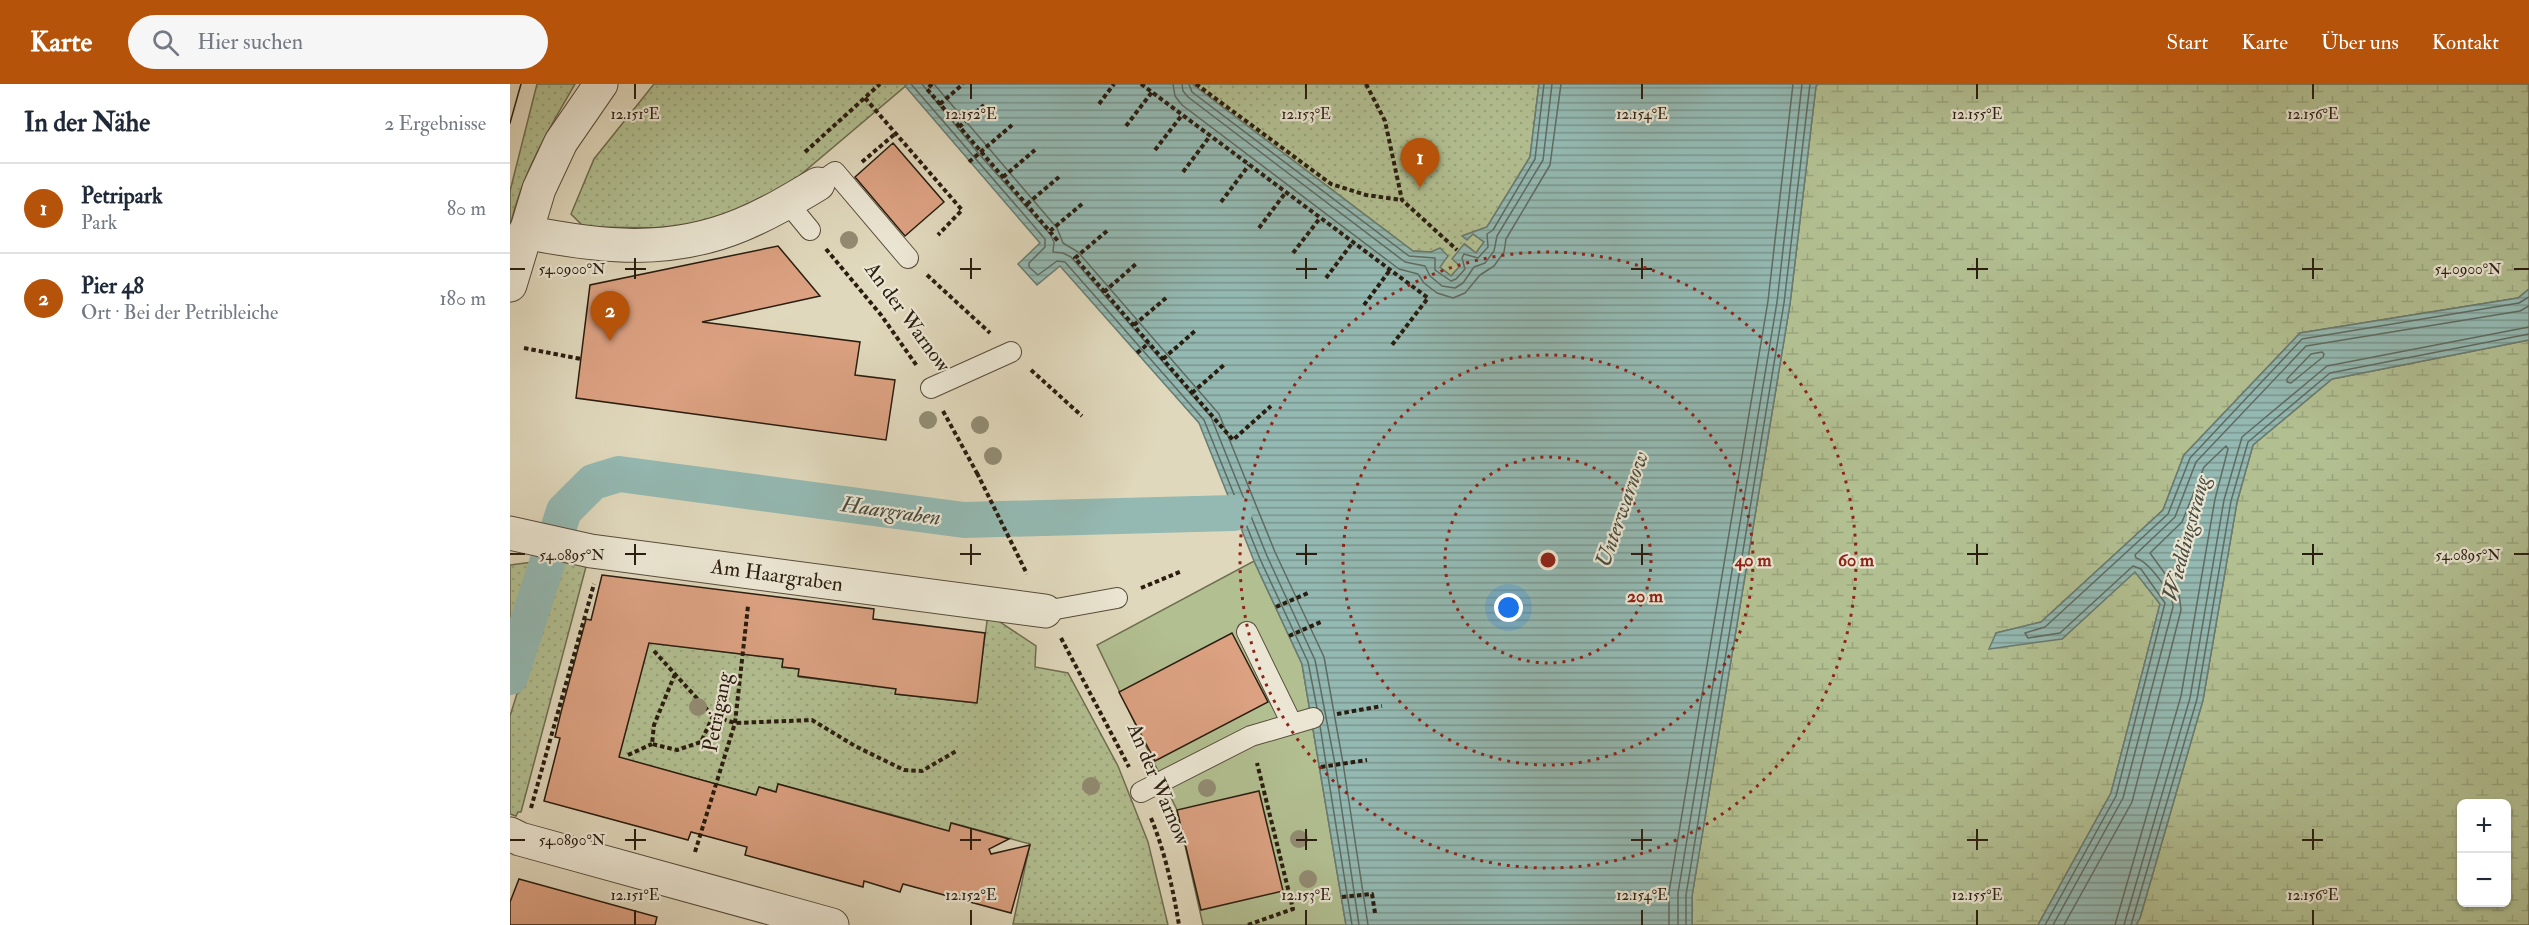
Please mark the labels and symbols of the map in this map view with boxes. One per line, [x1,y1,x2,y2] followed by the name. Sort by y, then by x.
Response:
[610,105,660,124] text: 12.151°E
[945,105,997,124] text: 12.152°E
[1281,105,1331,124] text: 12.153°E
[1616,105,1668,124] text: 12.154°E
[1952,105,2002,124] text: 12.155°E
[2287,105,2339,124] text: 12.156°E
[1400,138,1440,188] pin: 1
[858,256,957,379] street label: An der Warnow
[538,260,606,279] text: 54.0900°N
[2434,260,2502,279] text: 54.0900°N
[590,292,630,341] pin: 2
[1589,448,1655,571] water label: Unterwarnow
[2156,472,2216,604] water label: Wieddingstrang
[838,490,942,532] water label: Haargraben
[539,546,605,565] text: 54.0895°N
[2435,546,2501,565] text: 54.0895°N
[1734,549,1772,572] text: 40 m
[1838,549,1875,572] text: 60 m
[1538,550,1558,570] centre of rings
[708,553,845,598] street label: Am Haargraben
[1627,585,1664,608] text: 20 m
[1494,593,1523,622] your location
[697,669,739,754] street label: Petrigang
[1120,718,1197,850] street label: An der Warnow
[539,831,606,850] text: 54.0890°N
[610,886,660,905] text: 12.151°E
[945,886,997,905] text: 12.152°E
[1281,886,1331,905] text: 12.153°E
[1616,886,1668,905] text: 12.154°E
[1952,886,2002,905] text: 12.155°E
[2287,886,2339,905] text: 12.156°E

